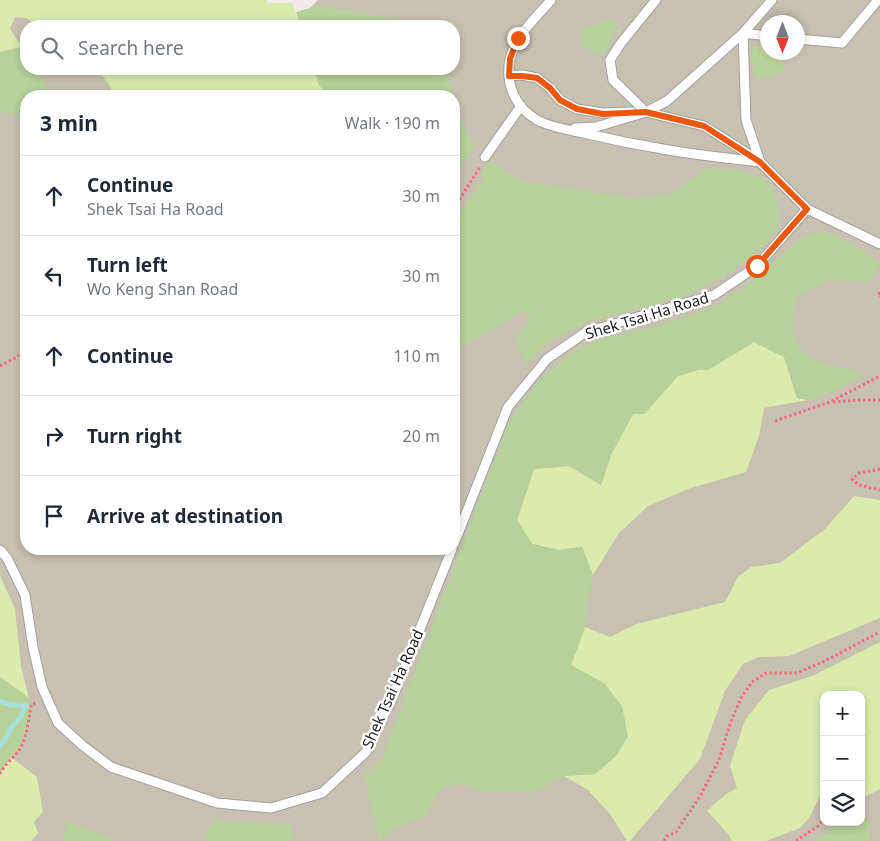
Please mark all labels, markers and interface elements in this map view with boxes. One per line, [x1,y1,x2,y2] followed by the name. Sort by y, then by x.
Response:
[760,15,805,60] north arrow
[20,20,460,75] search box
[507,27,530,50] route end
[38,34,66,62] icon: search
[78,35,184,61] text: Search here
[40,109,98,137] text: 3 min
[345,112,440,134] text: Walk · 190 m
[87,172,173,198] text: Continue
[40,182,68,210] icon: ahead
[403,185,440,207] text: 30 m
[87,198,224,220] text: Shek Tsai Ha Road
[87,252,168,278] text: Turn left
[746,255,769,278] route start
[40,262,68,290] icon: left
[403,265,440,287] text: 30 m
[87,278,238,300] text: Wo Keng Shan Road
[582,287,711,343] street label: Shek Tsai Ha Road
[40,342,68,370] icon: ahead
[87,343,173,369] text: Continue
[393,345,440,367] text: 110 m
[40,422,68,450] icon: right
[87,423,182,449] text: Turn right
[403,425,440,447] text: 20 m
[40,502,68,530] icon: arrive
[87,503,283,529] text: Arrive at destination
[357,626,427,751] street label: Shek Tsai Ha Road
[820,691,865,826] map controls
[820,691,865,736] button: +
[820,736,865,781] button: −
[820,781,865,826] button: layers

